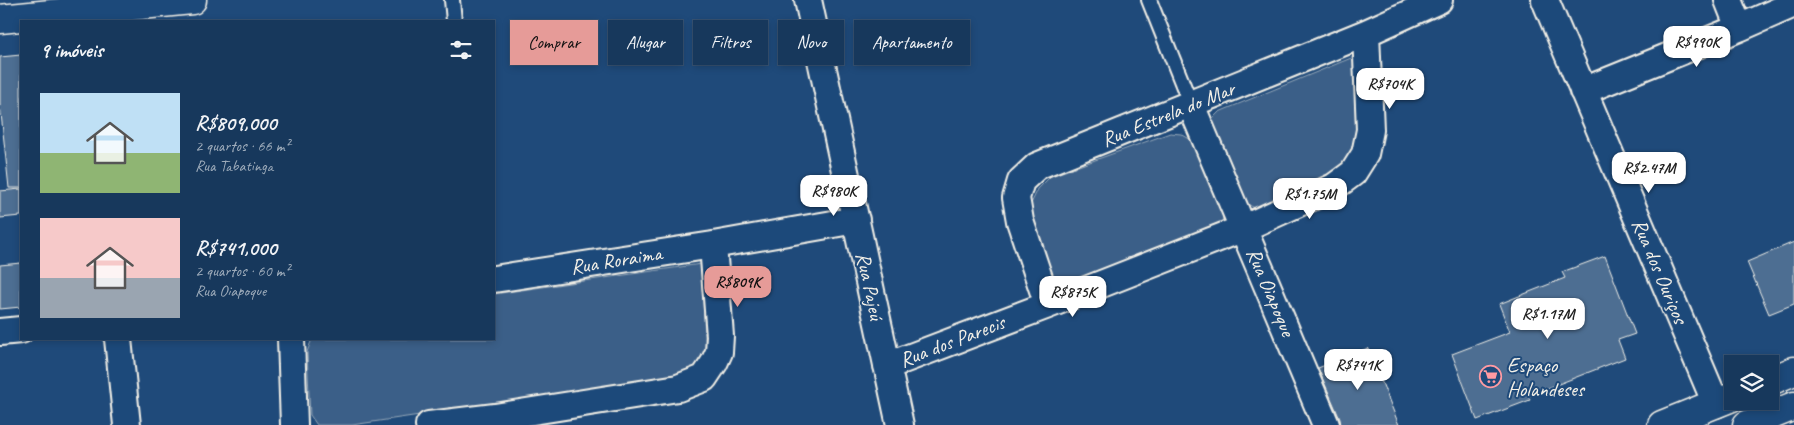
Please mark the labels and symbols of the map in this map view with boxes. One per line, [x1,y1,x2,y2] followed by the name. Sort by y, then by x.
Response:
[1656,26,1738,68] pin: R$990K
[1349,68,1431,110] pin: R$704K
[1098,75,1240,153] street label: Rua Estrela do Mar
[1603,152,1695,194] pin: R$2.47M
[793,174,875,217] pin: R$980K
[1264,178,1356,220] pin: R$1.75M
[1626,215,1694,329] street label: Rua dos Ouriços
[569,240,666,280] street label: Rua Roraima
[1241,244,1302,342] street label: Rua Oiapoque
[850,250,890,324] street label: Rua Pajeú
[697,266,779,308] pin: R$809K
[1032,276,1114,318] pin: R$875K
[1502,298,1594,340] pin: R$1.17M
[896,308,1010,373] street label: Rua dos Parecis
[1317,348,1399,391] pin: R$741K
[1507,352,1586,402] place label: Espaço Holandeses
[1479,365,1503,389] supermarket icon: Espaço Holandeses

